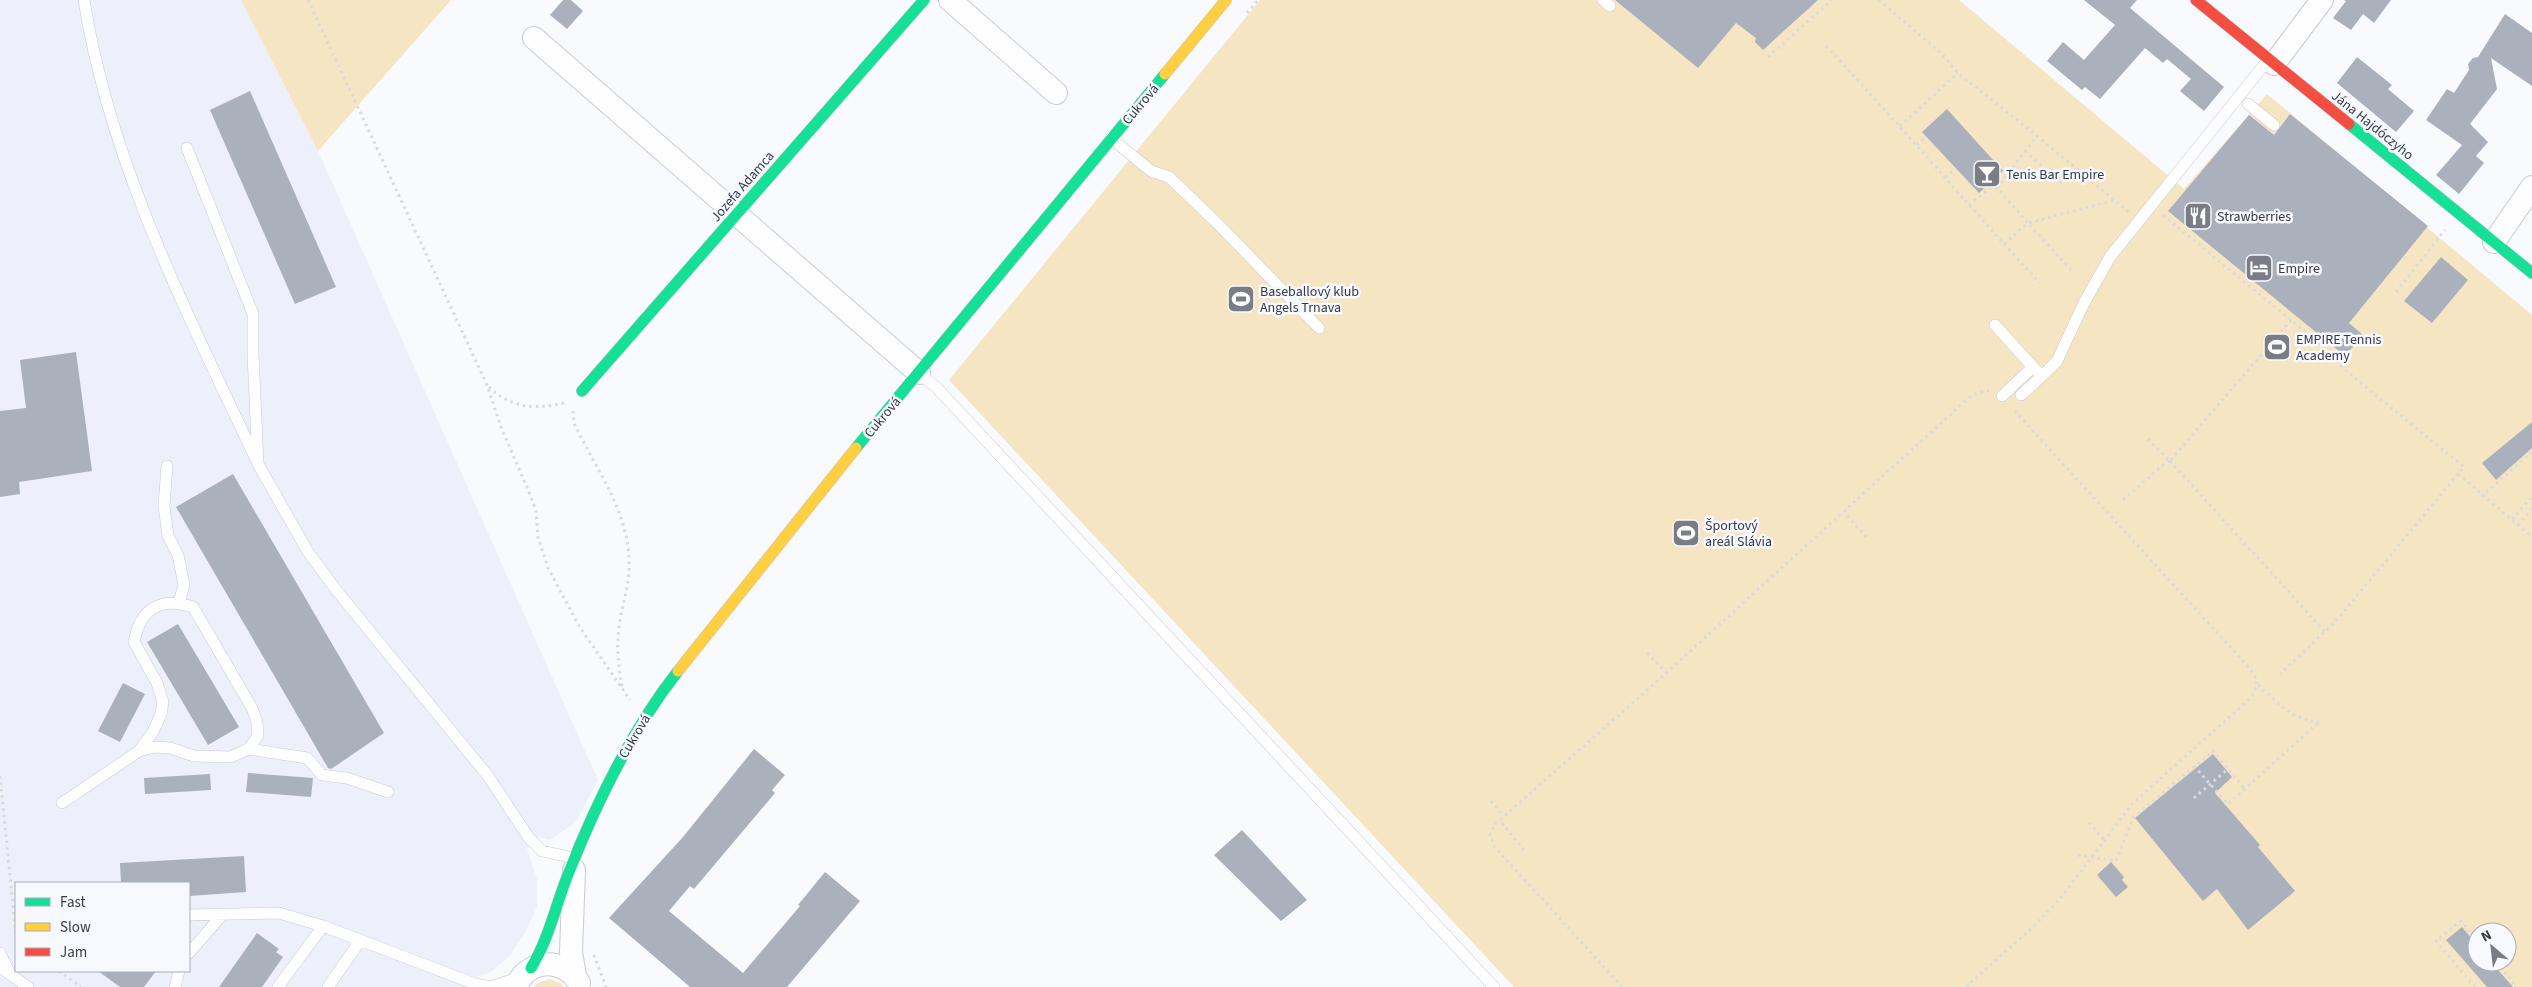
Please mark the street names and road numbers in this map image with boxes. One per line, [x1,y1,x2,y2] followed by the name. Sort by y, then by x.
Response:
[1118,80,1164,129] street label: Cukrová
[2327,86,2418,165] street label: Jána Hajdóczyho
[706,147,779,226] street label: Jozefa Adamca
[860,393,906,442] street label: Cukrová
[614,711,656,762] street label: Cukrová

